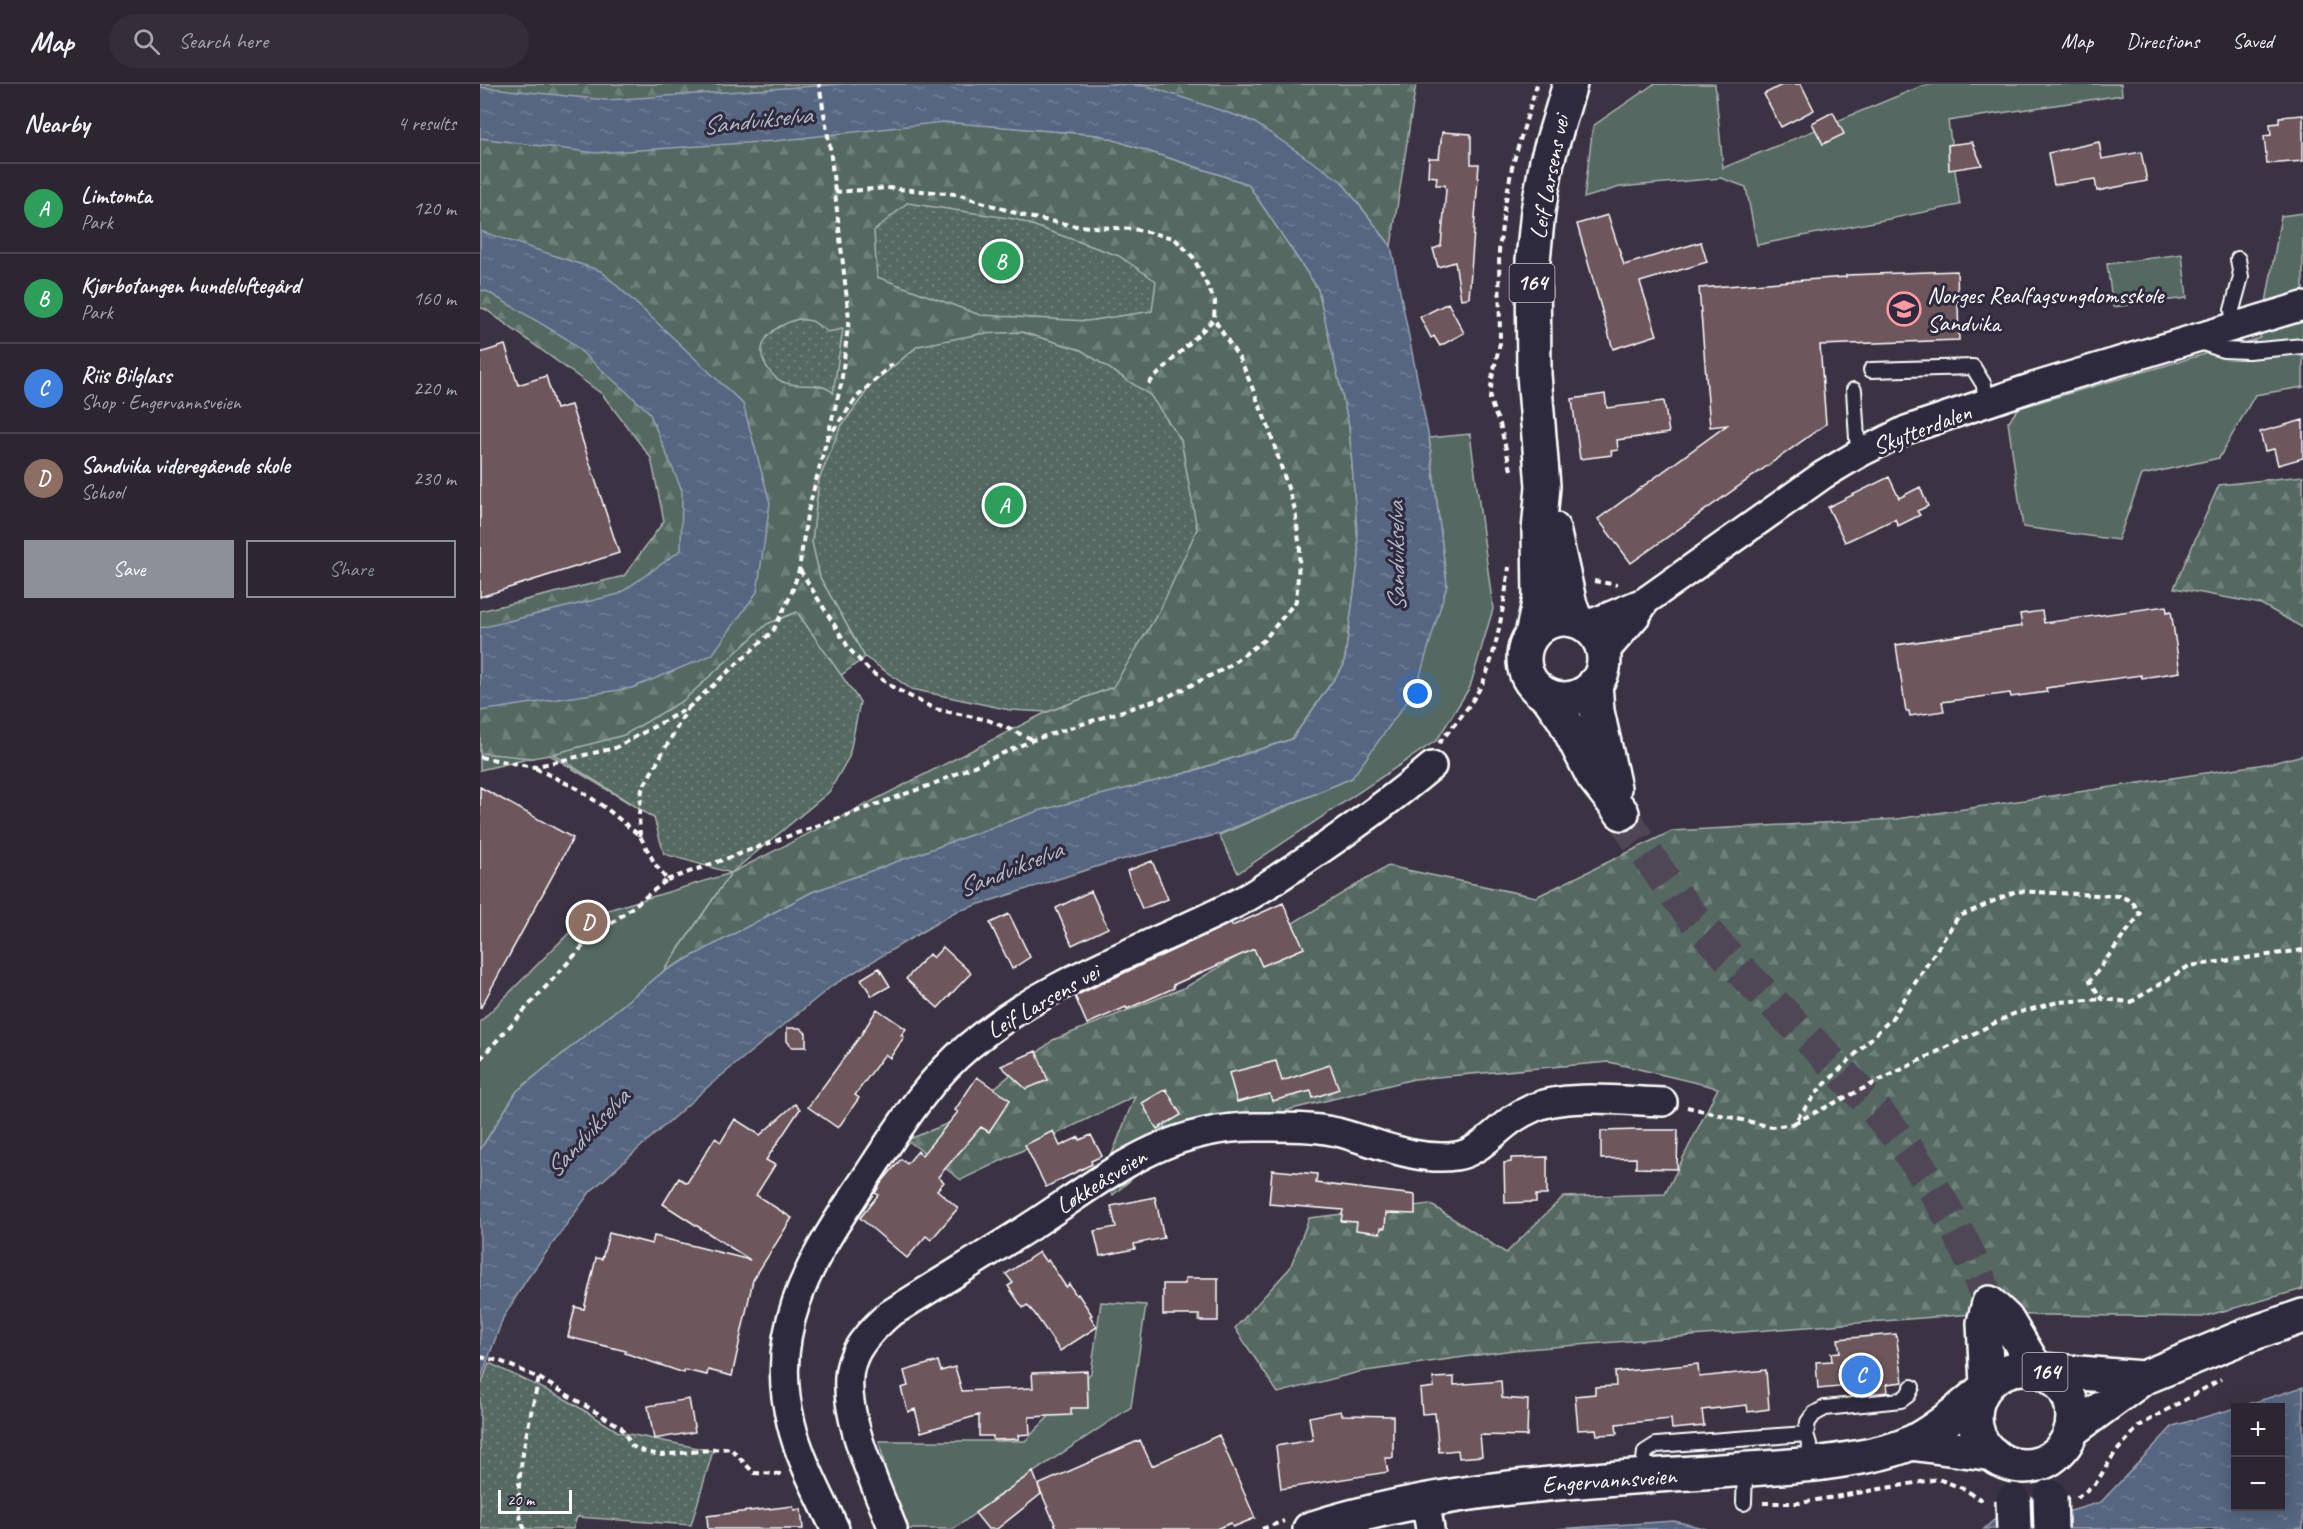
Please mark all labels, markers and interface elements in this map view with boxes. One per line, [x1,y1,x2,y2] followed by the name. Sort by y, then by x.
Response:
[109,14,529,68] search box
[30,24,73,59] text: Map
[130,25,163,58] icon: search
[178,27,268,55] text: Search here
[2061,28,2093,54] text: Map
[2126,28,2199,54] text: Directions
[2232,28,2273,54] text: Saved
[701,98,816,142] water label: Sandvikselva
[24,107,89,140] text: Nearby
[1522,109,1576,241] street label: Leif Larsens vei
[397,111,456,136] text: 4 results
[81,182,152,210] text: Limtomta
[38,196,49,221] text: A
[413,196,456,221] text: 120 m
[81,210,113,235] text: Park
[982,238,1020,284] pin: B
[1510,264,1554,302] road number: 164
[81,272,300,300] text: Kjørbotangen hundeluftegård
[1927,280,2166,338] place label: Norges Realfagsungdomsskole Sandvika
[38,286,49,311] text: B
[413,286,456,311] text: 160 m
[1886,291,1922,327] school or university icon: Norges Realfagsungdomsskole Sandvika
[81,300,113,325] text: Park
[81,362,171,390] text: Riis Bilglass
[39,376,48,401] text: C
[413,376,456,401] text: 220 m
[81,390,241,415] text: Shop · Engervannsveien
[1869,396,1976,461] street label: Skytterdalen
[81,452,290,480] text: Sandvika videregående skole
[38,466,49,491] text: D
[413,466,456,491] text: 230 m
[81,480,124,505] text: School
[984,482,1024,528] pin: A
[1378,499,1413,612] water label: Sandvikselva
[24,540,234,598] button: Save
[246,540,456,598] button: Share
[1403,679,1432,708] your location
[953,832,1070,905] water label: Sandvikselva
[568,900,608,944] pin: D
[981,955,1108,1045] street label: Leif Larsens vei
[537,1080,638,1184] water label: Sandvikselva
[1050,1141,1153,1221] street label: Løkkeåsveien
[1842,1352,1880,1398] pin: C
[2022,1353,2068,1391] road number: 164
[2231,1403,2285,1511] map controls
[2231,1403,2285,1457] button: +
[2231,1457,2285,1511] button: −
[1541,1460,1678,1500] street label: Engervannsveien
[498,1487,572,1514] scale bar
[507,1490,534,1510] text: 20 m

